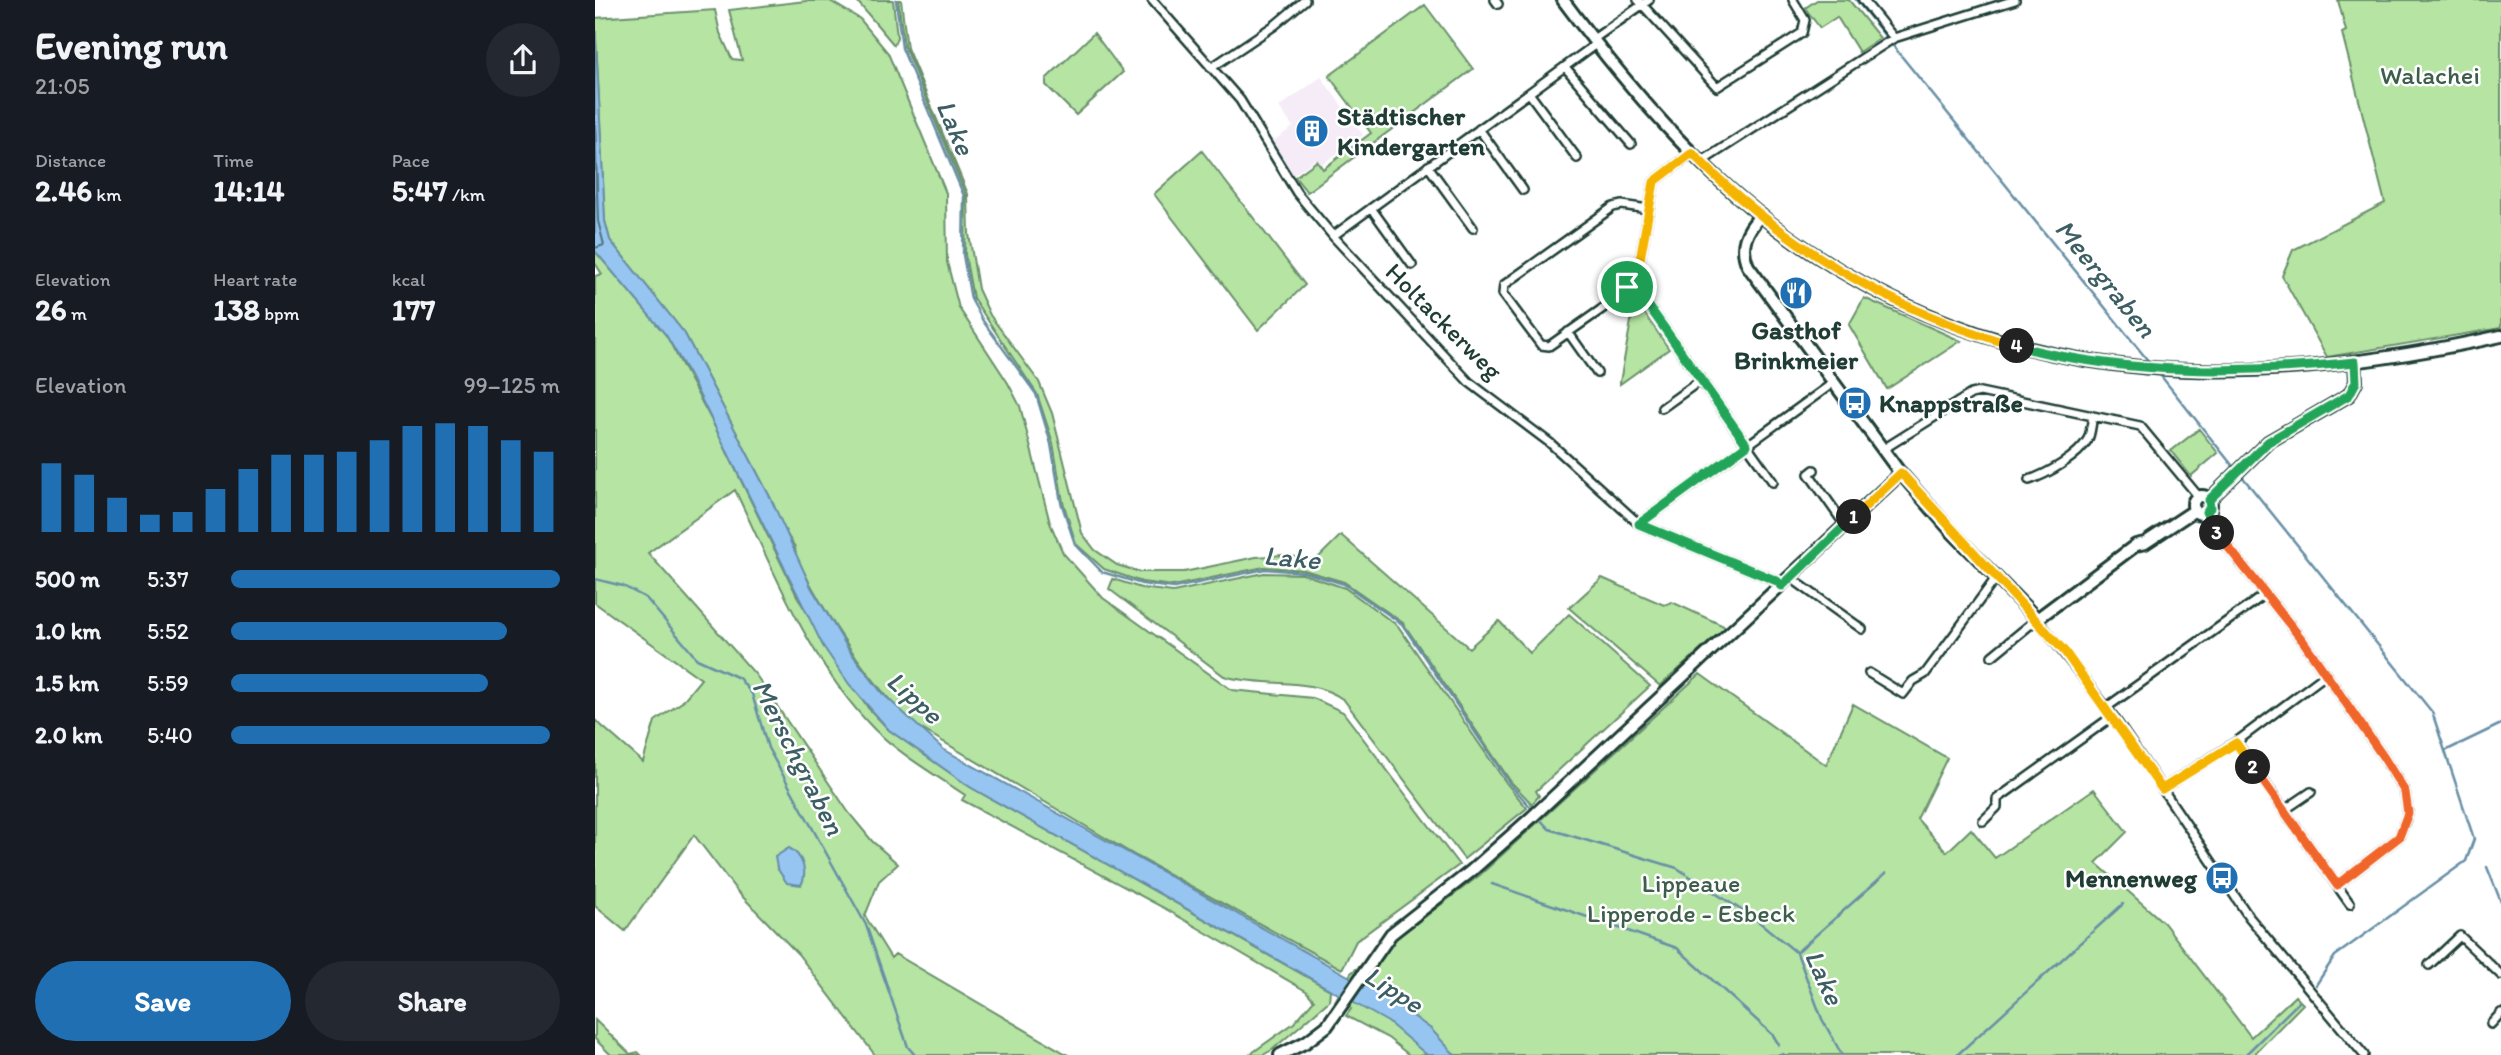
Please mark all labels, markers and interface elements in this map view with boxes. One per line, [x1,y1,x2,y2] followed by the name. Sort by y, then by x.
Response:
[35,23,228,69] text: Evening run
[486,23,560,97] button: share
[2380,59,2480,91] park label: Walachei
[35,72,90,100] text: 21:05
[929,94,983,161] water label: Lake
[1337,100,1485,162] place label: Städtischer Kindergarten
[1293,112,1331,150] building icon: Städtischer Kindergarten
[35,149,106,172] text: Distance
[213,149,254,172] text: Time
[392,149,430,172] text: Pace
[35,172,92,209] text: 2.46
[213,172,285,209] text: 14:14
[392,172,448,209] text: 5:47
[92,183,121,206] text: km
[448,183,485,206] text: /km
[2048,212,2164,344] water label: Meergraben
[1379,256,1510,387] street label: Holtackerweg
[1597,257,1657,317] pin
[35,268,111,291] text: Elevation
[213,268,297,291] text: Heart rate
[392,268,425,291] text: kcal
[1608,268,1646,306] icon: arrive
[1777,274,1815,312] restaurant icon: Gasthof Brinkmeier
[35,291,67,328] text: 26
[213,291,260,328] text: 138
[392,291,435,328] text: 177
[67,302,87,325] text: m
[260,302,300,325] text: bpm
[1734,314,1859,376] place label: Gasthof Brinkmeier
[1999,328,2035,364] pin: 4
[2011,334,2022,357] text: 4
[35,371,126,399] text: Elevation
[464,371,560,399] text: 99–125 m
[1836,384,1874,422] bus stop icon: Knappstraße
[1879,387,2023,419] place label: Knappstraße
[1837,500,1871,534] pin: 1
[1849,505,1858,528] text: 1
[2199,516,2235,550] pin: 3
[2211,521,2222,544] text: 3
[1262,538,1323,577] water label: Lake
[35,565,100,593] text: 500 m
[147,565,189,593] text: 5:37
[35,617,101,645] text: 1.0 km
[147,617,189,645] text: 5:52
[880,663,951,732] water label: Lippe
[35,669,99,697] text: 1.5 km
[147,669,189,697] text: 5:59
[745,674,853,840] water label: Merschgraben
[35,721,103,749] text: 2.0 km
[147,721,193,749] text: 5:40
[2235,750,2271,784] pin: 2
[2248,755,2258,778] text: 2
[2203,859,2241,897] bus stop icon: Mennenweg
[2065,862,2198,894] place label: Mennenweg
[1587,867,1795,929] park label: Lippeaue Lipperode - Esbeck
[1798,944,1853,1011] water label: Lake
[1358,958,1431,1021] water label: Lippe
[35,961,291,1041] button: Save
[305,961,560,1041] button: Share

